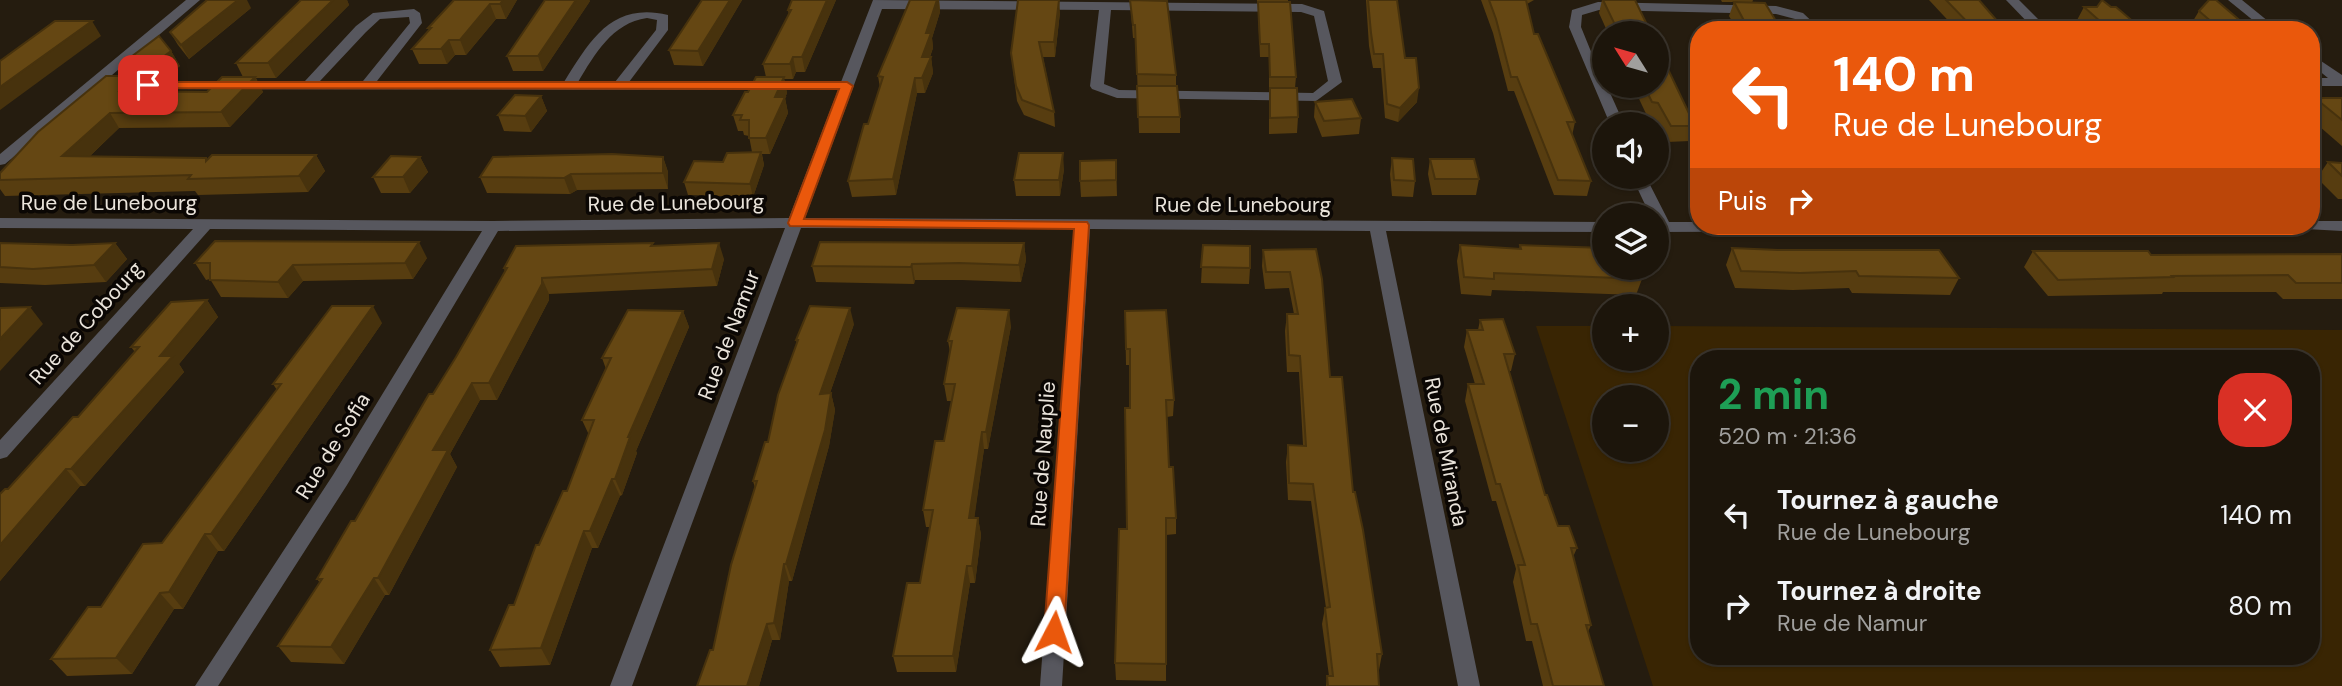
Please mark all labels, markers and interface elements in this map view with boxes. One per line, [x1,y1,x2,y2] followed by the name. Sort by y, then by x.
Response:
[1592,21,1670,98] north arrow
[1592,21,1669,462] map controls
[1833,42,1975,106] text: 140 m
[1718,49,1809,140] icon: left
[118,55,178,115] pin
[129,66,167,104] icon: arrive
[1833,104,2102,146] text: Rue de Lunebourg
[1592,112,1669,189] button: sound
[1781,182,1819,220] icon: right
[1718,184,1767,218] text: Puis
[587,187,765,219] street label: Rue de Lunebourg
[21,189,198,217] street label: Rue de Lunebourg
[1155,191,1332,219] street label: Rue de Lunebourg
[1592,203,1669,280] button: layers
[23,255,149,391] street label: Rue de Cobourg
[691,266,767,404] street label: Rue de Namur
[1592,294,1669,371] button: +
[1718,367,1829,422] text: 2 min
[2218,373,2292,447] button: close
[1418,375,1474,529] street label: Rue de Miranda
[1024,380,1062,528] street label: Rue de Nauplie
[1592,385,1669,462] button: −
[289,387,377,505] street label: Rue de Sofia
[1718,421,1857,451] text: 520 m · 21:36
[1777,483,1999,517] text: Tournez à gauche
[1718,496,1756,534] icon: left
[2220,498,2292,532] text: 140 m
[1777,517,1970,547] text: Rue de Lunebourg
[1777,574,1982,608] text: Tournez à droite
[1718,587,1756,625] icon: right
[2228,589,2292,623] text: 80 m
[1017,595,1091,669] position arrow
[1777,608,1927,638] text: Rue de Namur

